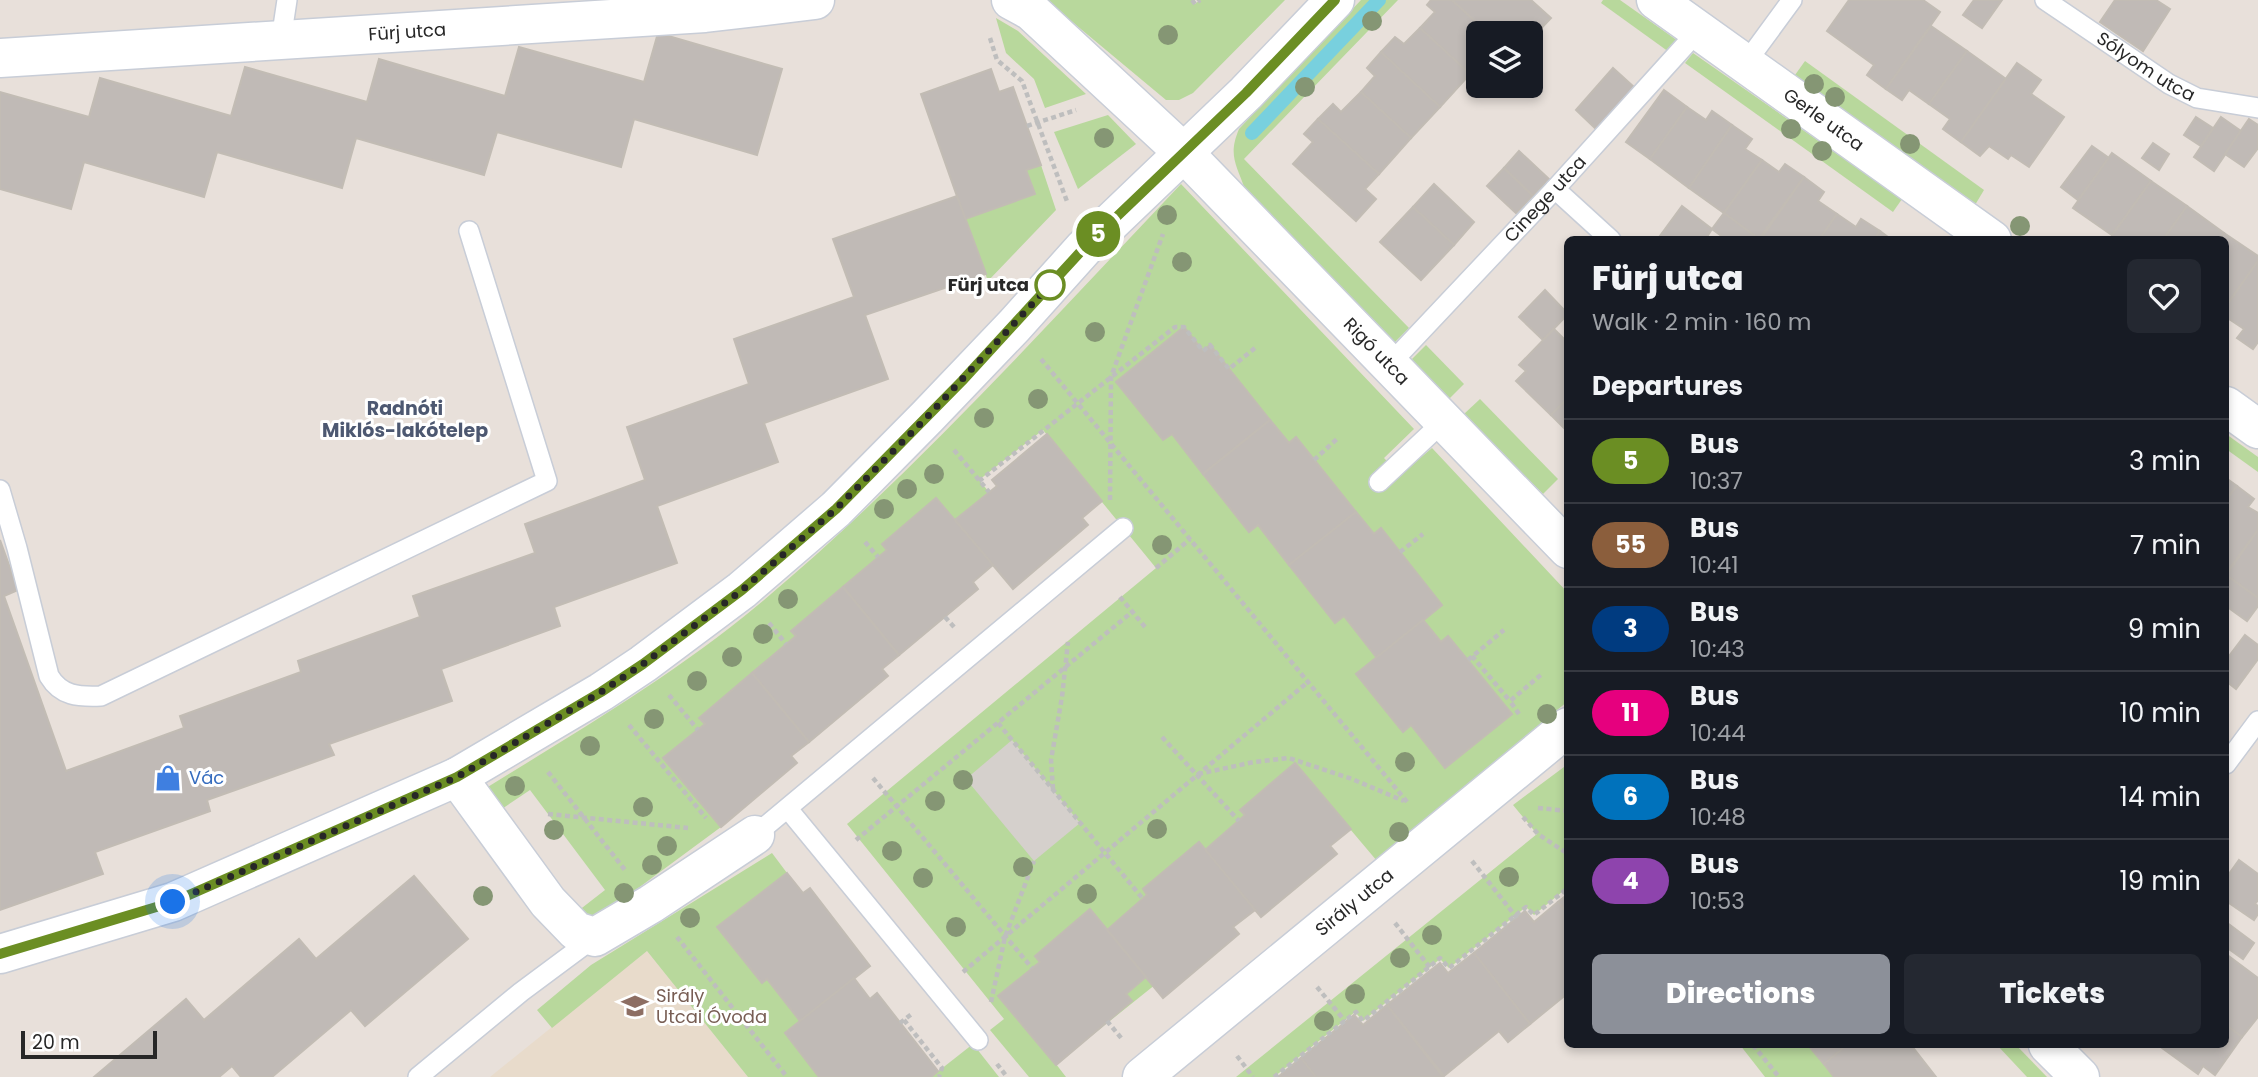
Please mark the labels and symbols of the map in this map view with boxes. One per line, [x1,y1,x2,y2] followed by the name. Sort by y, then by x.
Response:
[368,17,447,46] street label: Fürj utca
[2092,25,2200,107] street label: Sólyom utca
[1779,82,1869,157] street label: Gerle utca
[1498,150,1592,248] street label: Cinege utca
[1075,211,1121,257] line badge: 5
[1035,270,1065,300] marker: Fürj utca
[948,272,1029,297] place label: Fürj utca
[1338,312,1415,390] street label: Rigó utca
[322,395,488,444] district label: Radnóti Miklós-lakótelep
[153,763,183,793] shop icon: Vác
[189,765,224,790] place label: Vác
[1310,862,1399,942] street label: Sirály utca
[155,884,190,919] your location
[656,983,767,1029] place label: Sirály Utcai Óvoda
[620,991,650,1021] school or university icon: Sirály Utcai Óvoda
[21,1028,158,1060] scale bar

